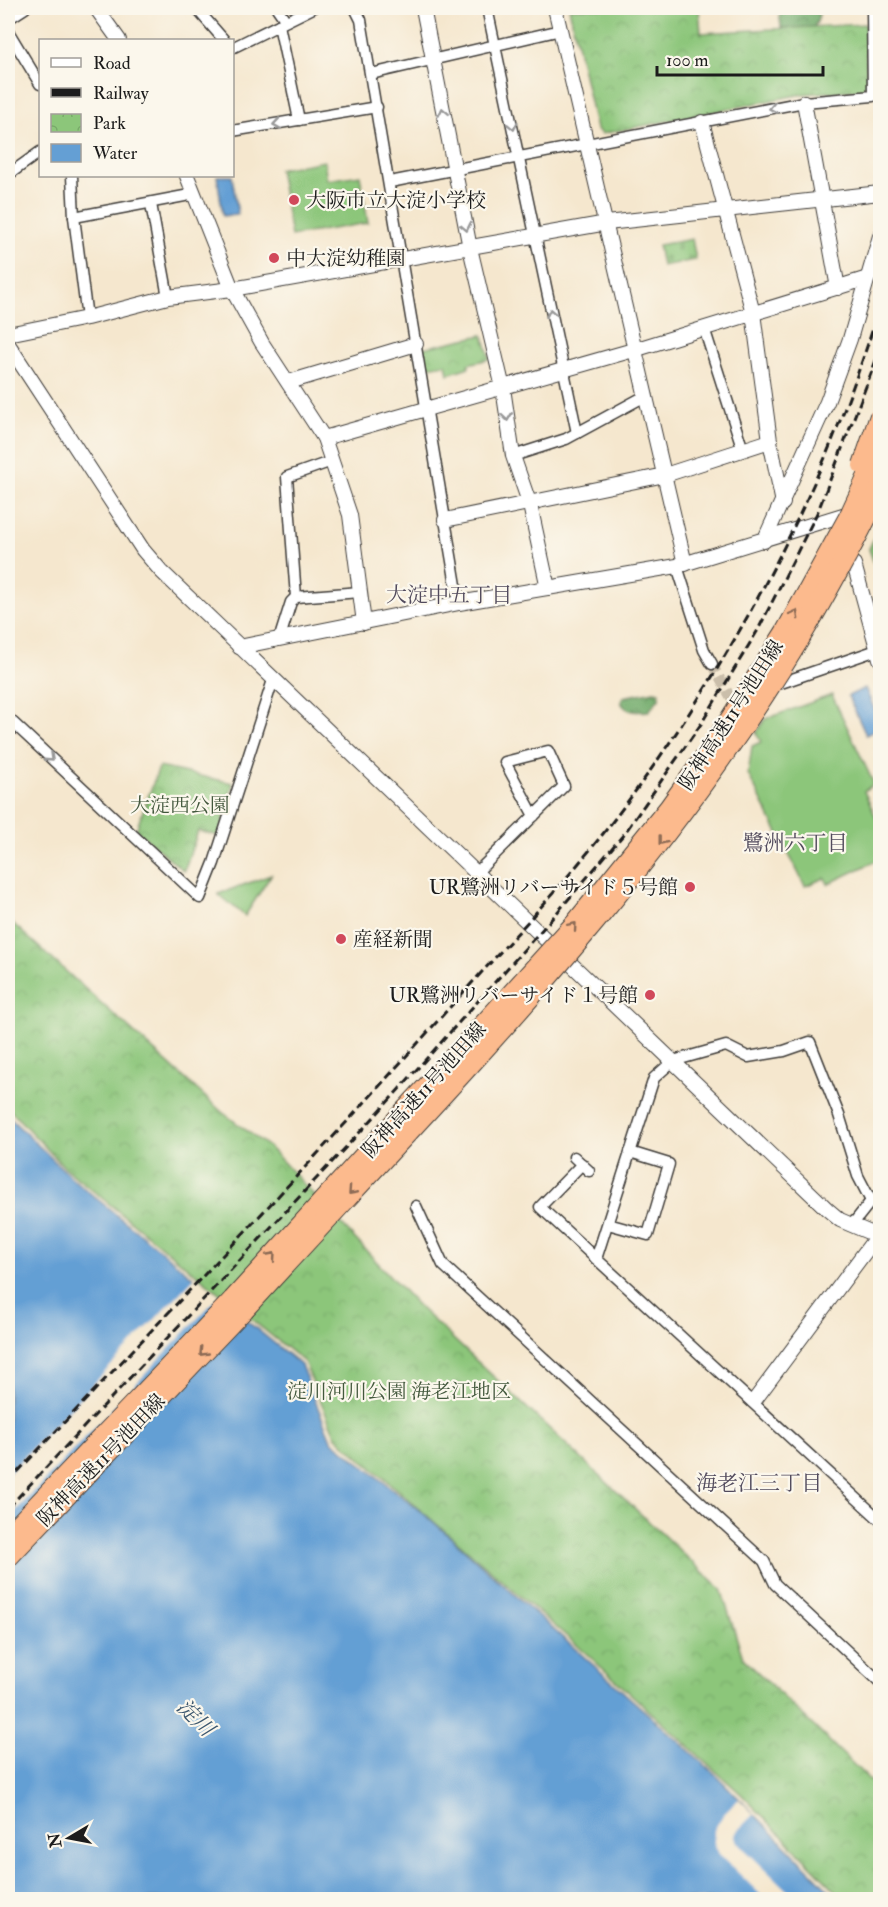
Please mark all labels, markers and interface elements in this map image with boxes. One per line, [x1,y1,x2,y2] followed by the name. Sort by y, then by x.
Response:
[39,39,234,177] legend
[657,39,824,77] scale bar
[666,49,709,72] text: 100 m
[93,52,131,75] text: Road
[93,82,150,105] text: Railway
[768,101,778,114] one-way arrow
[437,107,450,117] one-way arrow
[93,112,126,135] text: Park
[273,117,282,129] one-way arrow
[505,121,518,131] one-way arrow
[92,142,137,165] text: Water
[306,188,486,213] place label: 大阪市立大淀小学校
[287,193,301,207] marker: 大阪市立大淀小学校
[459,221,472,231] one-way arrow
[286,246,406,271] place label: 中大淀幼稚園
[267,251,281,265] marker: 中大淀幼稚園
[545,308,558,318] one-way arrow
[501,413,513,422] one-way arrow
[386,582,512,609] district label: 大淀中五丁目
[788,610,800,620] one-way arrow
[673,635,789,795] street label: 阪神高速11号池田線
[44,751,54,762] one-way arrow
[130,793,230,818] park label: 大淀西公園
[743,830,848,857] district label: 鷺洲六丁目
[658,834,669,845] one-way arrow
[429,875,678,900] place label: UR鷺洲リバーサイド５号館
[683,880,697,894] marker: UR鷺洲リバーサイド５号館
[566,922,577,933] one-way arrow
[353,927,433,952] place label: 産経新聞
[334,932,348,946] marker: 産経新聞
[389,983,638,1008] place label: UR鷺洲リバーサイド１号館
[643,988,657,1002] marker: UR鷺洲リバーサイド１号館
[356,1017,492,1163] street label: 阪神高速11号池田線
[348,1185,359,1195] one-way arrow
[265,1253,276,1263] one-way arrow
[200,1344,211,1355] one-way arrow
[287,1379,511,1404] park label: 淀川河川公園 海老江地区
[31,1389,171,1531] street label: 阪神高速11号池田線
[696,1470,822,1497] district label: 海老江三丁目
[171,1694,221,1744] water label: 淀川
[39,1808,99,1868] north arrow
[44,1831,66,1850] text: N

